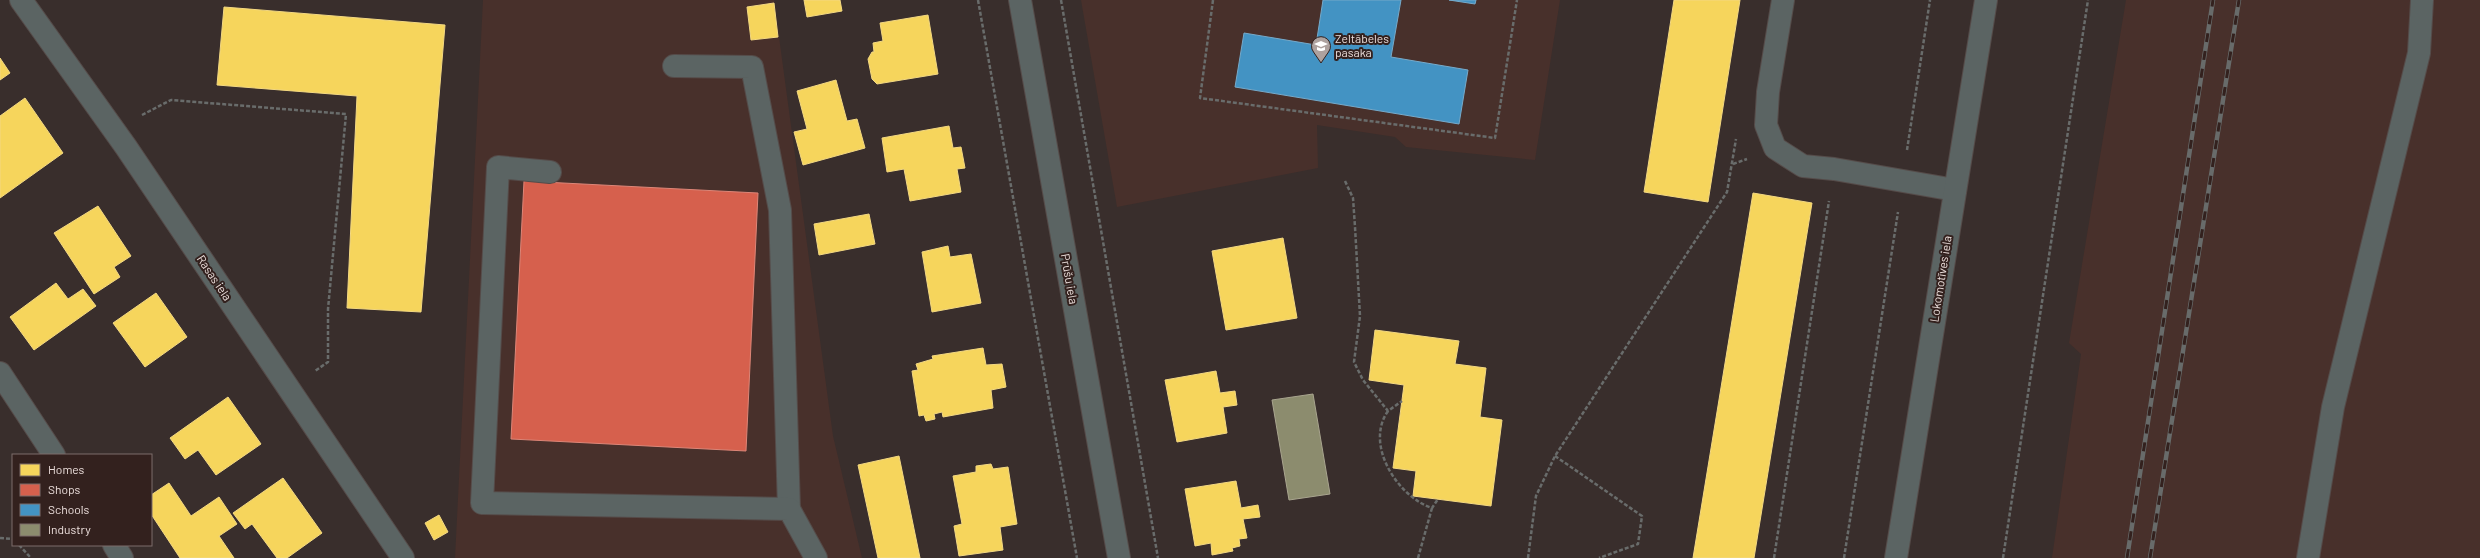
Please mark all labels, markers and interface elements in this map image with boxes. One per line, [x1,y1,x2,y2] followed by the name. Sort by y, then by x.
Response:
[1335,31,1389,59] place label: Zeltābeles pasaka
[1310,35,1332,63] school or university icon: Zeltābeles pasaka
[1926,235,1954,323] street label: Lokomotīves iela
[195,252,235,303] street label: Rasas iela
[1059,253,1081,305] street label: Prūšu iela
[12,454,152,546] legend
[48,462,85,476] text: Homes
[48,482,81,496] text: Shops
[48,502,89,516] text: Schools
[48,522,91,536] text: Industry

